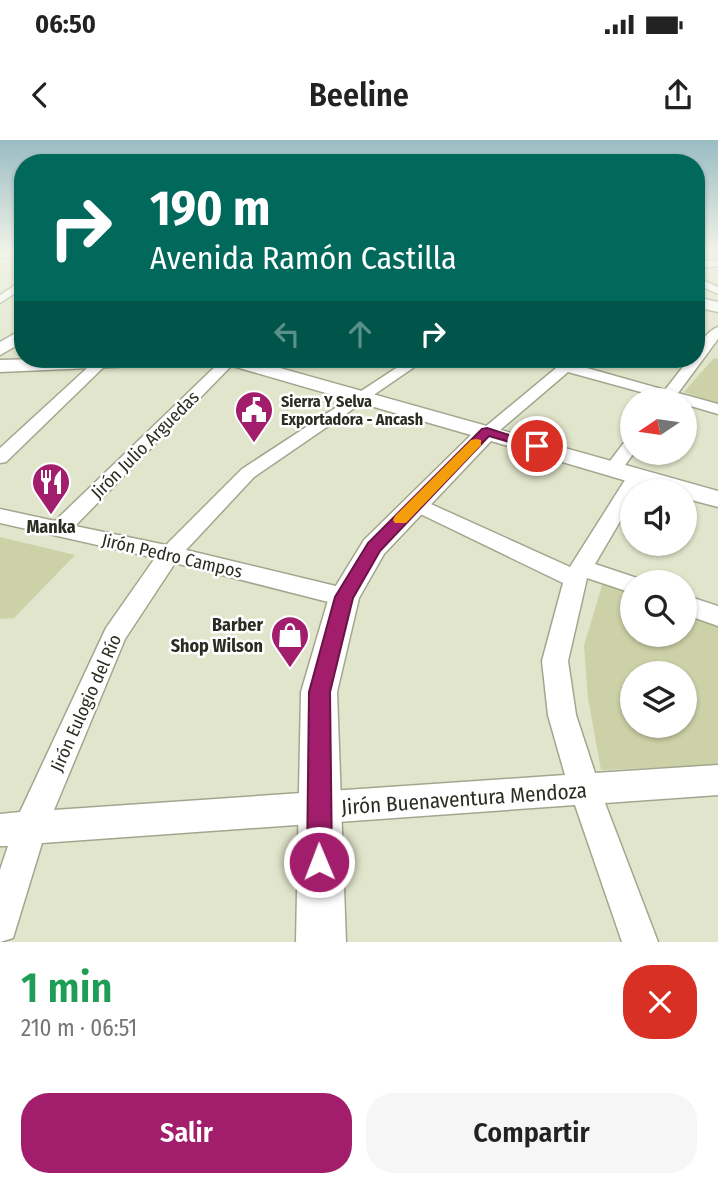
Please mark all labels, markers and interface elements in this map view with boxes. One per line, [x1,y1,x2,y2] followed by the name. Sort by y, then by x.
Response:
[35,9,96,40] text: 06:50
[21,76,59,114] icon: back
[309,76,409,114] text: Beeline
[659,76,697,114] icon: share
[150,179,270,238] text: 190 m
[35,182,126,273] icon: right
[150,239,457,277] text: Avenida Ramón Castilla
[268,315,306,353] icon: left
[341,315,379,353] icon: ahead
[414,315,452,353] icon: right
[86,386,204,504] street label: Jirón Julio Arguedas
[620,388,696,466] north arrow
[620,388,697,738] map controls
[233,389,275,444] public building icon: Sierra Y Selva Exportadora - Ancash
[281,392,423,429] place label: Sierra Y Selva Exportadora - Ancash
[507,416,567,476] pin
[518,427,556,465] icon: arrive
[30,461,72,516] restaurant icon: Manka
[620,479,697,556] button: sound
[26,516,76,538] place label: Manka
[100,529,245,583] street label: Jirón Pedro Campos
[620,570,697,647] button: search
[171,614,263,657] place label: Barber Shop Wilson
[269,614,311,669] shop icon: Barber Shop Wilson
[46,631,126,775] street label: Jirón Eulogio del Río
[620,661,697,738] button: layers
[340,777,588,821] street label: Jirón Buenaventura Mendoza
[282,825,356,899] position arrow
[21,963,112,1013] text: 1 min
[623,965,697,1039] button: close
[21,1014,137,1042] text: 210 m · 06:51
[21,1093,352,1173] button: Salir
[366,1093,697,1173] button: Compartir

